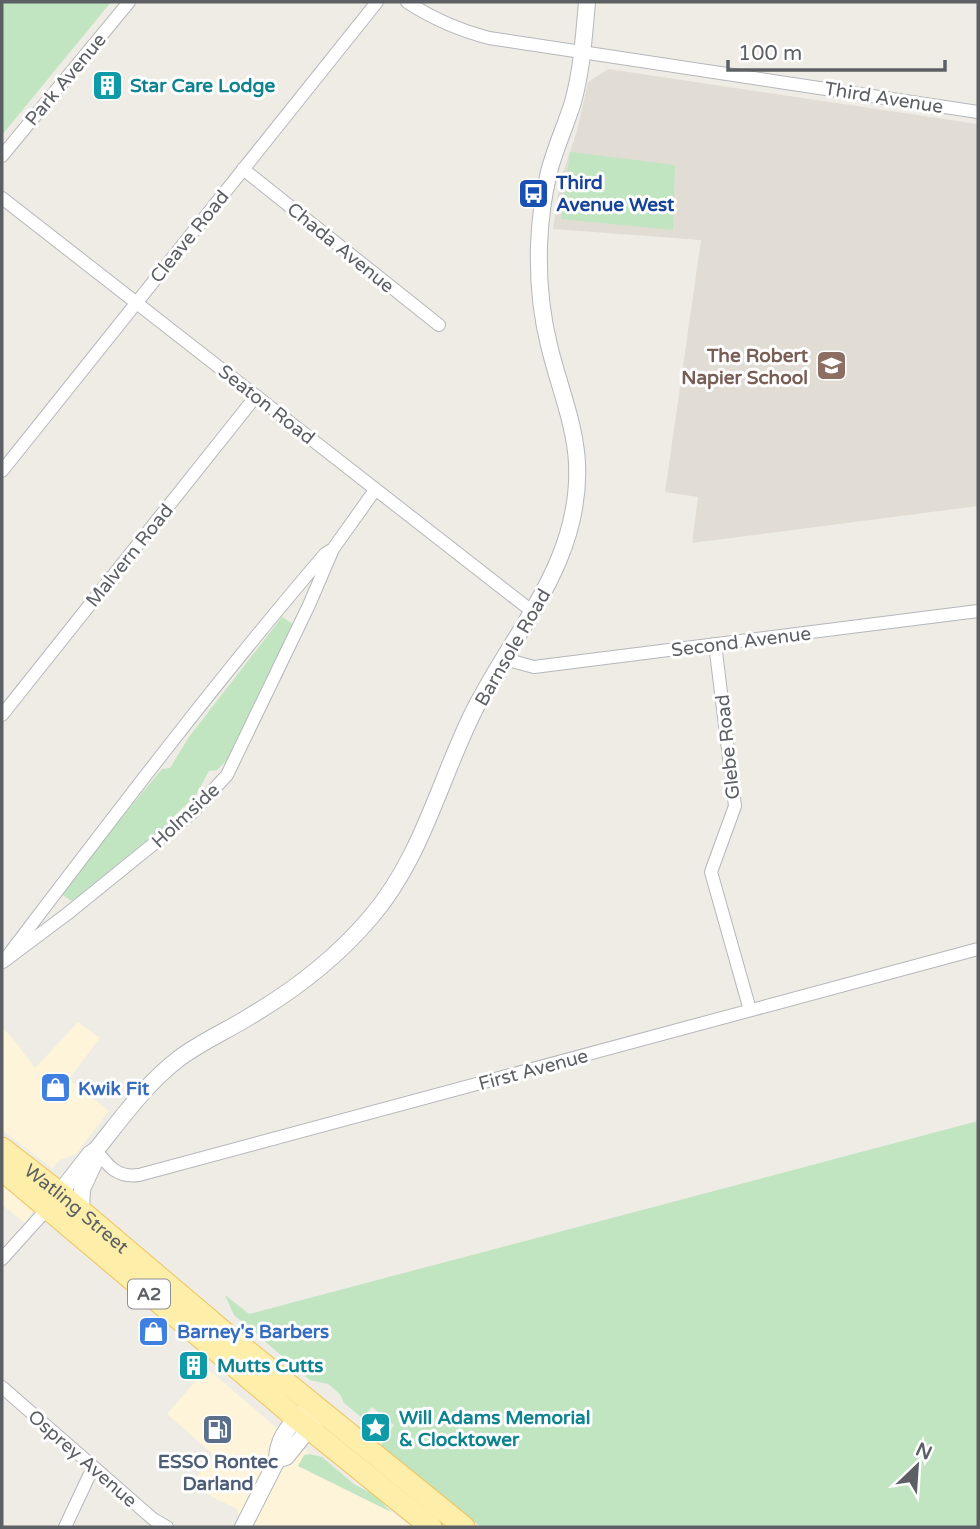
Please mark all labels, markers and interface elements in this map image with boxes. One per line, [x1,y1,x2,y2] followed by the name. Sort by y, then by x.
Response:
[728,28,945,72] scale bar
[21,29,111,130] street label: Park Avenue
[738,41,802,66] text: 100 m
[90,68,124,102] building icon: Star Care Lodge
[130,75,275,98] place label: Star Care Lodge
[823,78,945,118] street label: Third Avenue
[555,172,675,216] place label: Third Avenue West
[516,176,550,210] bus stop icon: Third Avenue West
[146,186,234,287] street label: Cleave Road
[283,198,398,298] street label: Chada Avenue
[681,345,809,390] place label: The Robert Napier School
[814,349,848,383] school or university icon: The Robert Napier School
[214,360,319,449] street label: Seaton Road
[82,500,178,612] street label: Malvern Road
[470,585,555,710] street label: Barnsole Road
[670,623,812,661] street label: Second Avenue
[712,693,744,800] street label: Glebe Road
[147,779,224,853] street label: Holmside
[476,1045,590,1095] street label: First Avenue
[38,1071,72,1105] shop icon: Kwik Fit
[78,1078,150,1100] place label: Kwik Fit
[20,1160,133,1258] street label: Watling Street
[128,1280,170,1308] road number: A2
[137,1314,171,1348] shop icon: Barney's Barbers
[177,1321,329,1344] place label: Barney's Barbers
[177,1348,211,1382] building icon: Mutts Cutts
[217,1355,323,1377] place label: Mutts Cutts
[23,1405,141,1512] street label: Osprey Avenue
[399,1407,591,1451] place label: Will Adams Memorial & Clocktower
[359,1411,393,1445] place icon: Will Adams Memorial & Clocktower
[201,1413,235,1447] fuel station icon: ESSO Rontec Darland
[882,1431,952,1501] north arrow
[912,1438,935,1465] text: N
[158,1451,278,1495] place label: ESSO Rontec Darland

